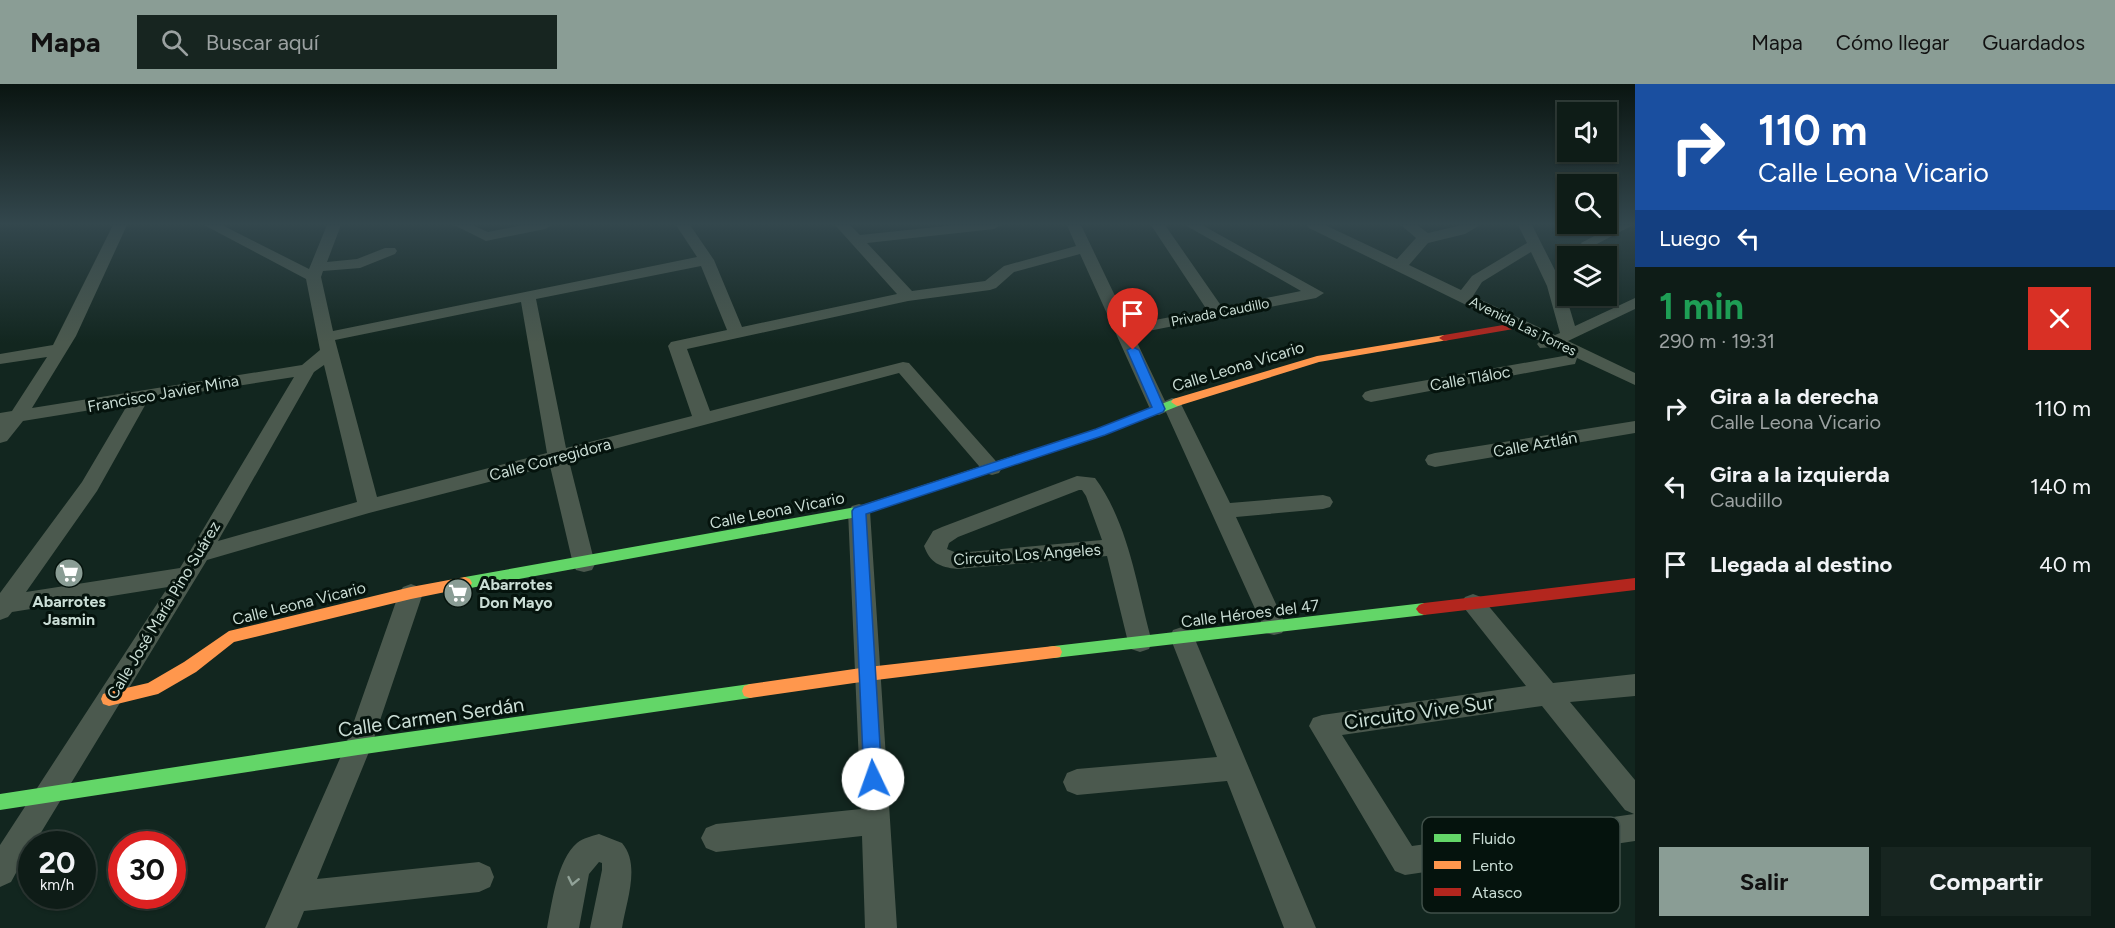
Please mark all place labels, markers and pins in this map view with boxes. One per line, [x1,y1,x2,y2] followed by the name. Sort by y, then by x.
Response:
[1107,288,1158,350] pin
[53,557,85,589] supermarket icon: Abarrotes Jasmin
[479,575,553,612] place label: Abarrotes Don Mayo
[442,577,474,609] supermarket icon: Abarrotes Don Mayo
[32,592,106,629] place label: Abarrotes Jasmin

